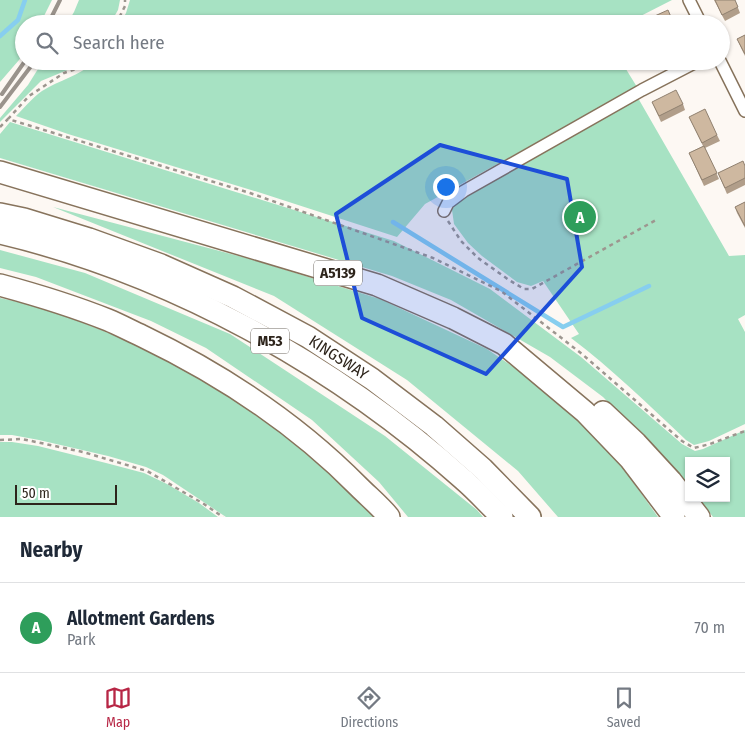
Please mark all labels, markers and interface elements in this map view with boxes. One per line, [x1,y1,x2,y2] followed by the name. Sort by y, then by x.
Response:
[15,15,730,70] search box
[33,29,61,57] icon: search
[73,31,165,54] text: Search here
[433,174,459,200] your location
[564,198,596,236] pin: A
[314,260,362,286] road number: A5139
[251,328,289,354] road number: M53
[305,331,372,384] street label: KINGSWAY
[685,457,730,502] map controls
[685,457,730,502] button: layers
[15,482,118,505] scale bar
[22,485,50,502] text: 50 m
[20,537,82,563] text: Nearby
[67,607,215,630] text: Allotment Gardens
[32,618,40,637] text: A
[694,618,725,637] text: 70 m
[67,630,95,649] text: Park
[104,684,132,731] tab: Map
[340,684,398,731] tab: Directions
[607,684,641,731] tab: Saved

